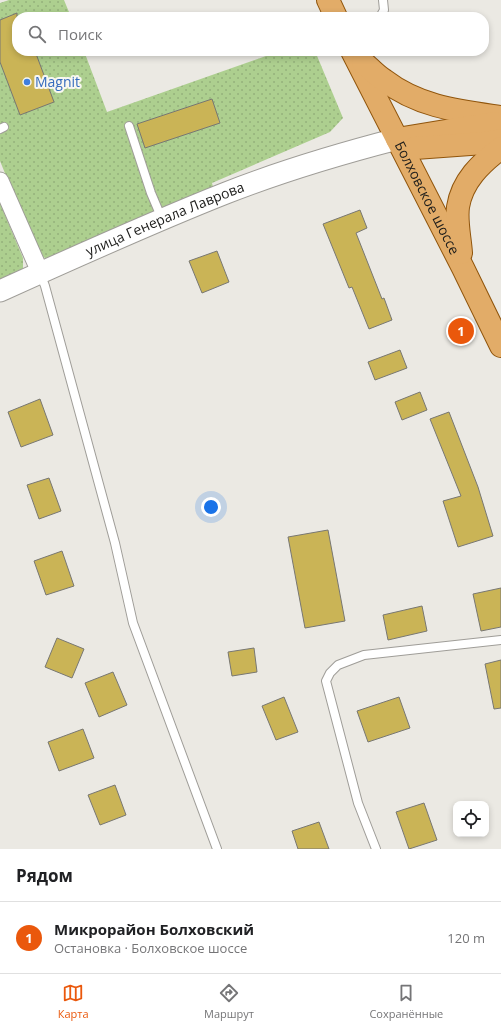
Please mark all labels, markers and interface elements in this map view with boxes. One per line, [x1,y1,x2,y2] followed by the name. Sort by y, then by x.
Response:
[12,12,489,56] search box
[26,23,48,45] icon: search
[58,24,102,44] text: Поиск
[35,72,80,91] place label: Magnit
[22,77,32,87] marker: Magnit
[391,138,465,258] street label: Болховское шоссе
[82,177,247,260] street label: улица Генерала Лаврова
[448,316,474,346] pin: 1
[201,497,221,517] your location
[453,801,489,837] map controls
[453,801,489,837] button: locate
[16,864,73,887] text: Рядом
[54,919,254,939] text: Микрорайон Болховский
[25,929,33,947] text: 1
[447,929,485,947] text: 120 m
[54,939,247,957] text: Остановка · Болховское шоссе
[58,982,89,1021] tab: Карта
[204,982,254,1021] tab: Маршрут
[369,982,443,1021] tab: Сохранённые

